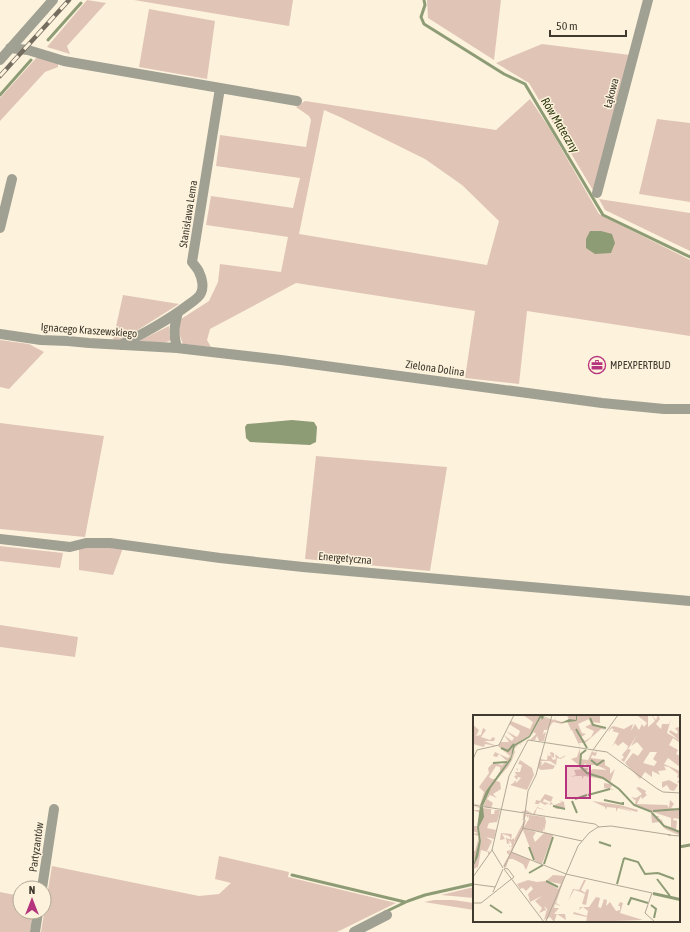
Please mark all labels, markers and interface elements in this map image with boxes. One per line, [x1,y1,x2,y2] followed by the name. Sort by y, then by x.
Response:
[550,12,626,38] scale bar
[556,19,578,33] text: 50 m
[601,77,621,109] street label: Łąkowa
[538,95,582,155] water label: Rów Mateczny
[177,179,199,249] street label: Stanisława Lema
[40,321,138,339] street label: Ignacego Kraszewskiego
[587,355,607,375] office icon: MPEXPERTBUD
[405,358,465,378] street label: Zielona Dolina
[610,359,671,371] place label: MPEXPERTBUD
[318,550,372,566] street label: Energetyczna
[473,715,680,922] inset map
[27,821,45,873] street label: Partyzantów
[12,880,52,920] north arrow
[29,884,35,896] text: N

